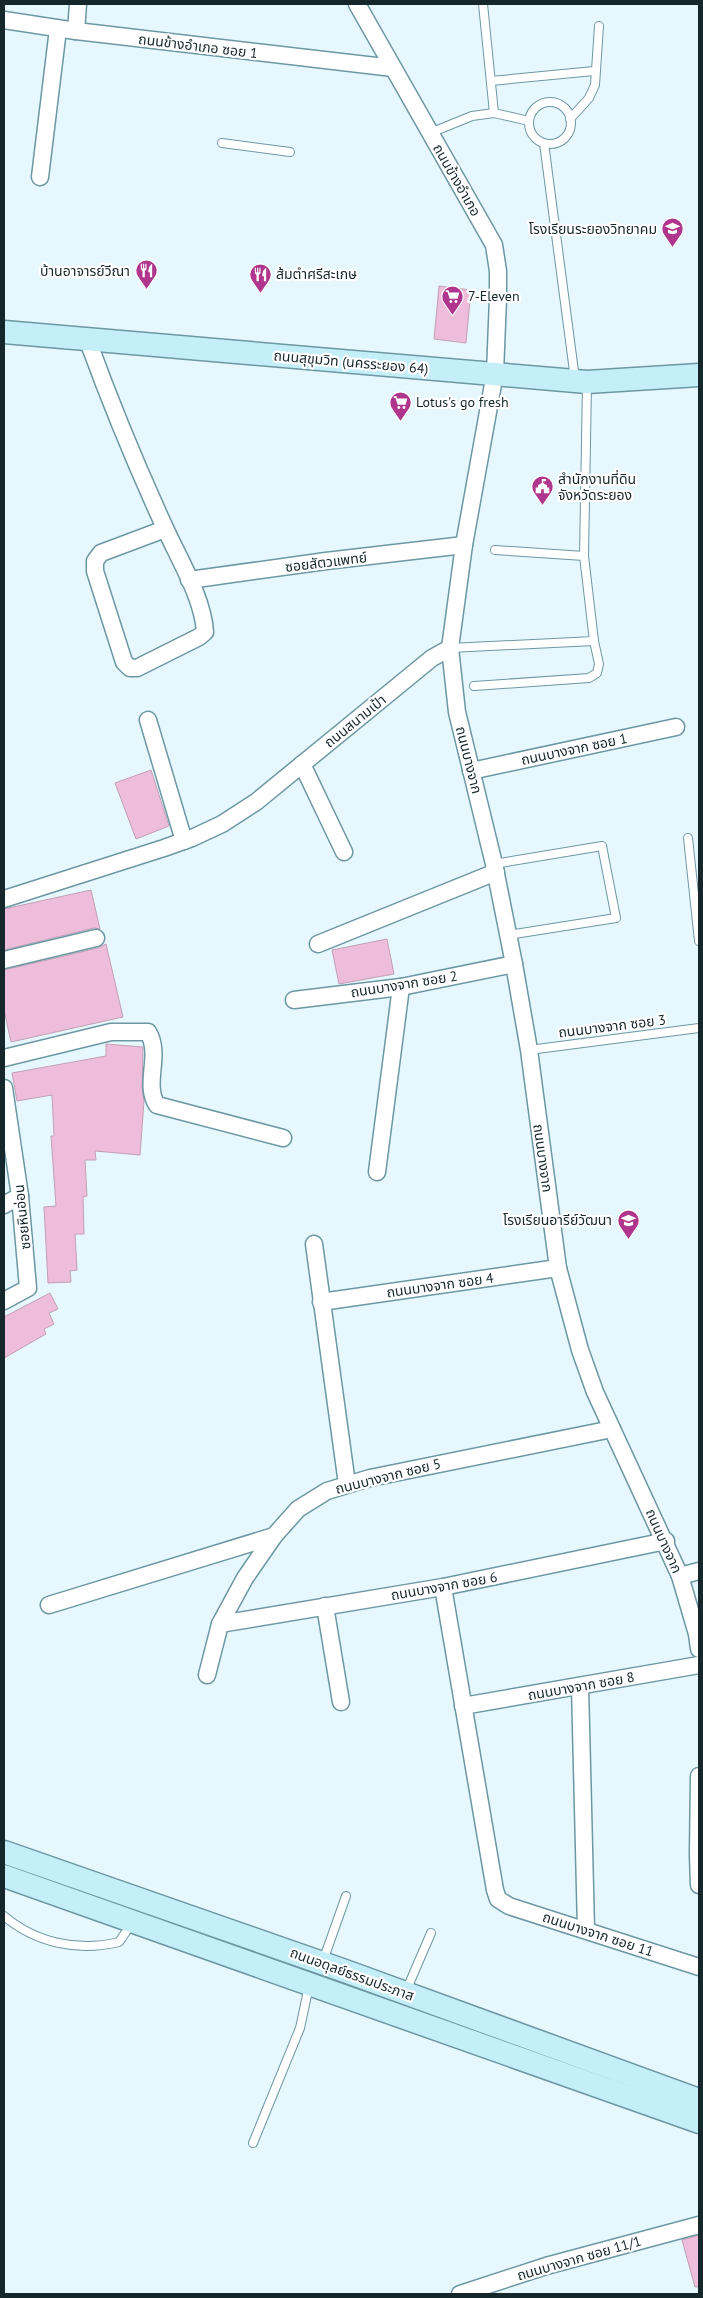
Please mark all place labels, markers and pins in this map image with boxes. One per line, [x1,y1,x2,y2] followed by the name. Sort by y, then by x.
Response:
[661,217,685,248] school or university icon: โรงเรียนระยองวิทยาคม
[529,220,657,238] place label: โรงเรียนระยองวิทยาคม
[134,259,158,290] restaurant icon: บ้านอาจารย์วีณา
[40,262,130,280] place label: บ้านอาจารย์วีณา
[248,262,272,293] restaurant icon: ส้มตำศรีสะเกษ
[276,265,357,283] place label: ส้มตำศรีสะเกษ
[440,284,464,315] supermarket icon: 7-Eleven
[468,287,520,305] place label: 7-Eleven
[388,390,412,421] supermarket icon: Lotus's go fresh
[416,393,509,411] place label: Lotus's go fresh
[558,469,636,504] place label: สำนักงานที่ดิน จังหวัดระยอง
[530,475,554,506] public building icon: สำนักงานที่ดิน จังหวัดระยอง
[616,1208,640,1239] school or university icon: โรงเรียนอารีย์วัฒนา
[503,1211,612,1229] place label: โรงเรียนอารีย์วัฒนา

